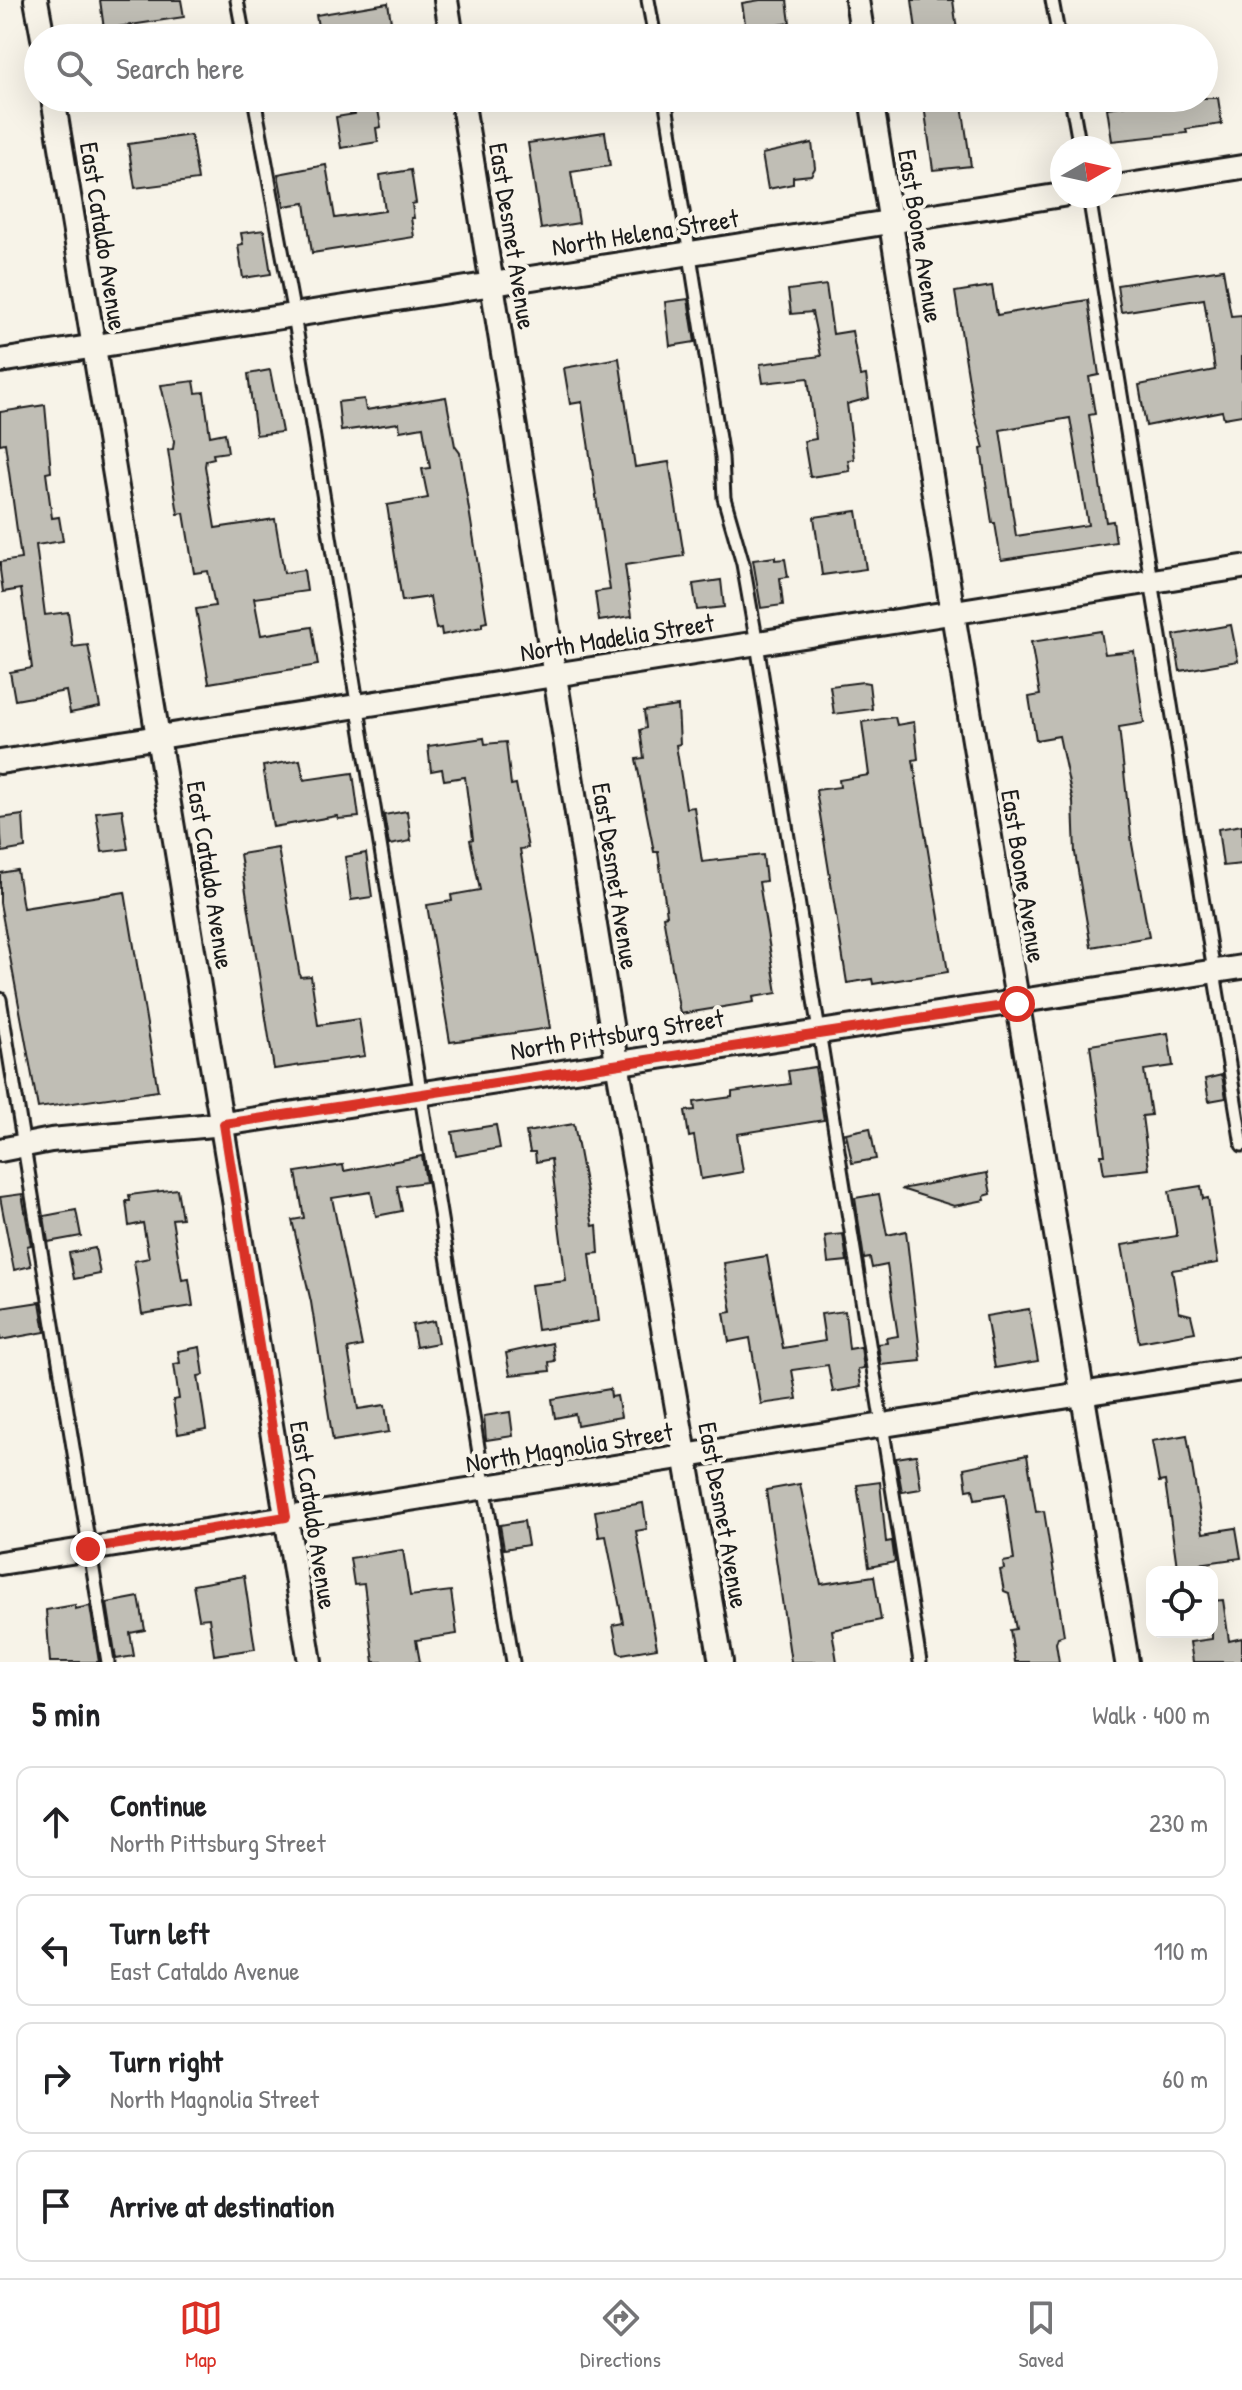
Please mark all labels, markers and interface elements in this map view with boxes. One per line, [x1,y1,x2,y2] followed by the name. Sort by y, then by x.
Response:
[24,24,1218,112] search box
[52,46,96,90] icon: search
[116,48,244,88] text: Search here
[1050,136,1122,208] north arrow
[72,140,136,332] street label: East Cataldo Avenue
[481,140,545,332] street label: East Desmet Avenue
[890,147,952,325] street label: East Boone Avenue
[549,200,742,264] street label: North Helena Street
[518,604,717,670] street label: North Madelia Street
[179,779,243,971] street label: East Cataldo Avenue
[584,780,648,972] street label: East Desmet Avenue
[993,787,1055,965] street label: East Boone Avenue
[999,986,1035,1022] route start
[508,1000,727,1068] street label: North Pittsburg Street
[463,1413,676,1481] street label: North Magnolia Street
[282,1419,346,1611] street label: East Cataldo Avenue
[690,1419,758,1611] street label: East Desmet Avenue
[70,1531,106,1567] route end
[1146,1566,1218,1638] map controls
[1146,1566,1218,1638] button: locate
[32,1691,100,1737] text: 5 min
[1092,1697,1210,1732] text: Walk · 400 m
[110,1785,207,1825] text: Continue
[34,1800,78,1844] icon: ahead
[1149,1805,1208,1840] text: 230 m
[110,1825,326,1860] text: North Pittsburg Street
[110,1913,209,1953] text: Turn left
[34,1928,78,1972] icon: left
[1154,1933,1208,1968] text: 110 m
[110,1953,300,1988] text: East Cataldo Avenue
[110,2041,223,2081] text: Turn right
[34,2056,78,2100] icon: right
[1162,2061,1208,2096] text: 60 m
[110,2081,319,2116] text: North Magnolia Street
[34,2184,78,2228] icon: arrive
[110,2186,335,2226] text: Arrive at destination
[179,2296,223,2374] tab: Map
[580,2296,661,2374] tab: Directions
[1018,2296,1063,2374] tab: Saved

